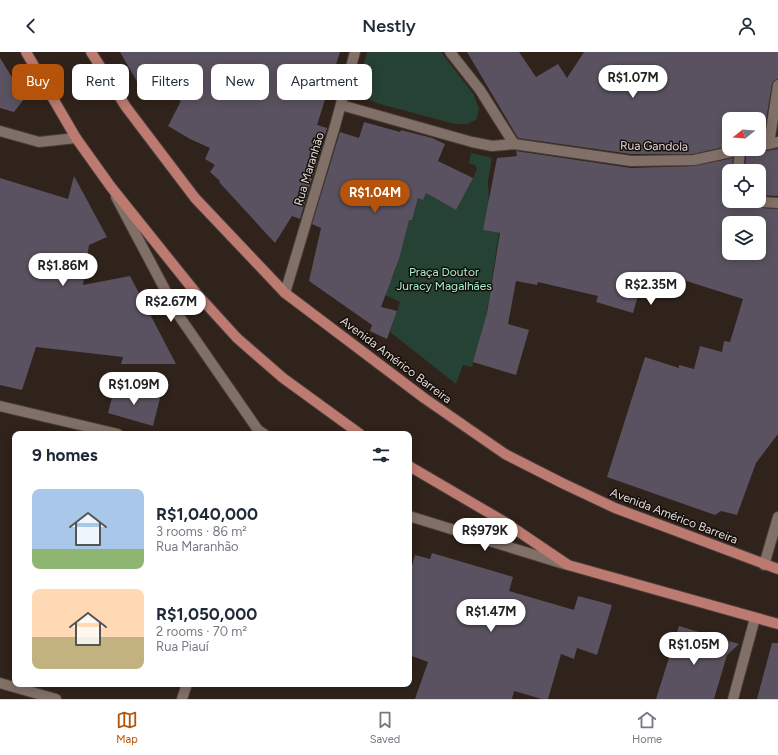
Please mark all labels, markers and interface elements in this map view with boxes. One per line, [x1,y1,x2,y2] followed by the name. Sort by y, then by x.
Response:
[20,15,42,37] icon: back
[362,15,416,37] text: Nestly
[736,15,758,37] icon: person
[12,64,64,100] chip: Buy
[72,64,129,100] chip: Rent
[137,64,203,100] chip: Filters
[211,64,269,100] chip: New
[277,64,372,100] chip: Apartment
[596,65,670,99] pin: R$1.07M
[607,70,659,85] text: R$1.07M
[722,112,766,156] north arrow
[722,112,766,260] map controls
[291,130,327,207] street label: Rua Maranhão
[620,138,688,154] street label: Rua Gandola
[722,164,766,208] button: locate
[338,180,412,214] pin: R$1.04M
[349,185,401,200] text: R$1.04M
[722,216,766,260] button: layers
[26,253,100,287] pin: R$1.86M
[38,258,88,273] text: R$1.86M
[396,265,492,293] park label: Praça Doutor Juracy Magalhães
[614,272,688,306] pin: R$2.35M
[625,277,677,292] text: R$2.35M
[134,289,208,323] pin: R$2.67M
[145,294,197,309] text: R$2.67M
[338,314,454,406] street label: Avenida Américo Barreira
[97,372,171,406] pin: R$1.09M
[108,377,160,392] text: R$1.09M
[370,444,392,466] icon: filters
[32,445,98,465] text: 9 homes
[608,485,740,547] street label: Avenida Américo Barreira
[156,504,258,524] text: R$1,040,000
[64,505,112,553] icon: home
[452,518,518,552] pin: R$979K
[462,523,508,538] text: R$979K
[156,524,247,539] text: 3 rooms · 86 m²
[156,539,239,554] text: Rua Maranhão
[454,599,528,633] pin: R$1.47M
[156,604,257,624] text: R$1,050,000
[466,604,516,619] text: R$1.47M
[64,605,112,653] icon: home
[156,624,247,639] text: 2 rooms · 70 m²
[657,632,731,666] pin: R$1.05M
[668,637,720,652] text: R$1.05M
[156,639,209,654] text: Rua Piauí
[116,709,138,746] tab: Map
[370,709,400,746] tab: Saved
[632,709,662,746] tab: Home

